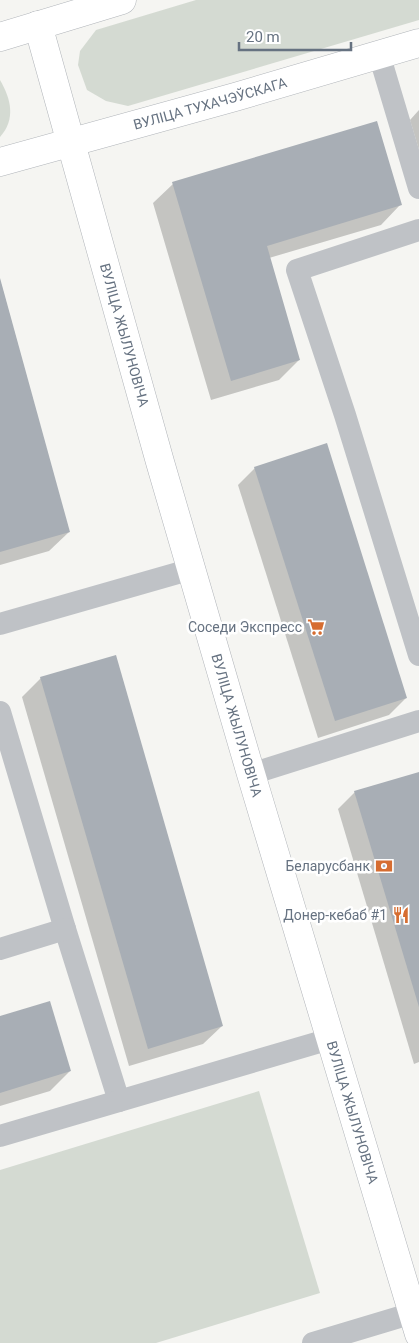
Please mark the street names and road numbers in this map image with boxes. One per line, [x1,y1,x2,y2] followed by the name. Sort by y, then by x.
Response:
[132,74,289,133] street label: ВУЛІЦА ТУХАЧЭЎСКАГА
[97,262,152,409] street label: ВУЛІЦА ЖЫЛУНОВІЧА
[208,652,265,799] street label: ВУЛІЦА ЖЫЛУНОВІЧА
[324,1039,381,1186] street label: ВУЛІЦА ЖЫЛУНОВІЧА

